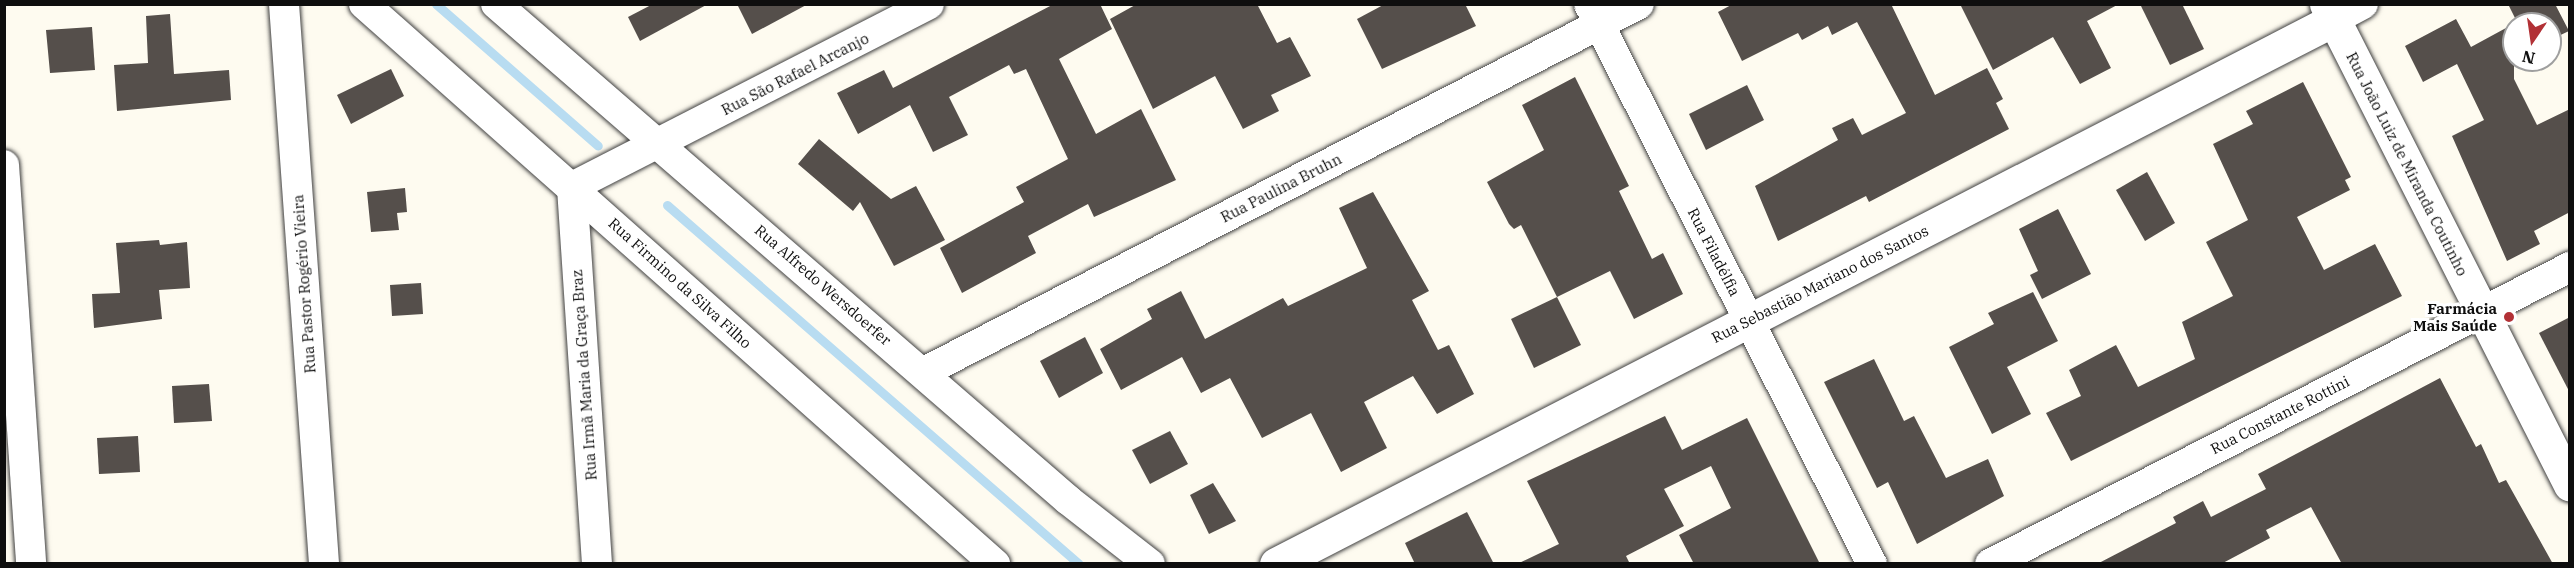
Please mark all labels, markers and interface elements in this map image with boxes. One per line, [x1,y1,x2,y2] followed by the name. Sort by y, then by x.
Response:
[2502,12,2562,72] north arrow
[718,29,872,119] street label: Rua São Rafael Arcanjo
[2520,46,2537,69] text: N
[2343,49,2471,279] street label: Rua João Luiz de Miranda Coutinho
[1218,150,1344,226] street label: Rua Paulina Bruhn
[289,194,319,374] street label: Rua Pastor Rogério Vieira
[1684,205,1744,299] street label: Rua Filadélfia
[605,214,755,352] street label: Rua Firmino da Silva Filho
[751,221,895,349] street label: Rua Alfredo Wersdoerfer
[1709,221,1931,347] street label: Rua Sebastião Mariano dos Santos
[568,269,600,481] street label: Rua Irmã Maria da Graça Braz
[2413,299,2497,334] place label: Farmácia Mais Saúde
[2502,310,2516,324] marker: Farmácia Mais Saúde
[2208,372,2352,458] street label: Rua Constante Rottini

